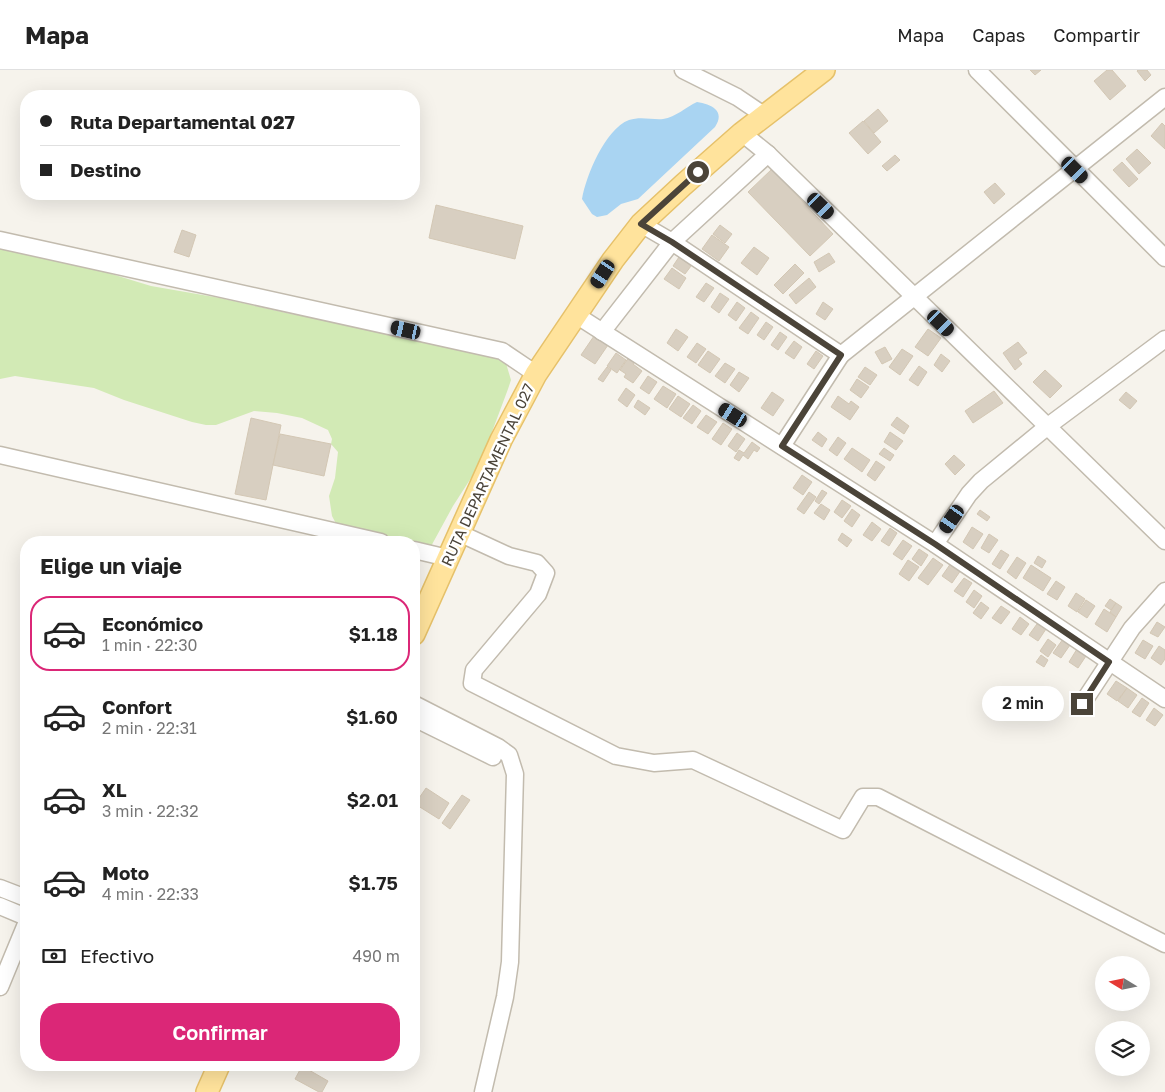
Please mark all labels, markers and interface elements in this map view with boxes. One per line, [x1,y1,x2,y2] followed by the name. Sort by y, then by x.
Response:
[25,20,89,49] text: Mapa
[897,24,944,46] text: Mapa
[972,24,1025,46] text: Capas
[1053,24,1140,46] text: Compartir
[70,110,295,133] text: Ruta Departamental 027
[1059,154,1090,186] car
[70,158,141,181] text: Destino
[687,161,709,183] route start
[804,190,837,222] car
[588,257,617,291] car
[924,307,957,339] car
[389,319,422,341] car
[437,380,537,569] street label: RUTA DEPARTAMENTAL 027
[716,401,749,429] car
[937,502,966,536] car
[40,552,182,579] text: Elige un viaje
[42,611,87,656] icon: car
[102,612,203,635] text: Económico
[348,622,398,645] text: $1.18
[102,635,198,655] text: 1 min · 22:30
[982,686,1064,722] callout: 2 min
[1002,693,1044,713] text: 2 min
[1071,693,1093,715] route end
[42,694,87,739] icon: car
[102,695,172,718] text: Confort
[346,705,398,728] text: $1.60
[102,718,197,738] text: 2 min · 22:31
[42,777,87,822] icon: car
[102,778,127,801] text: XL
[346,788,398,811] text: $2.01
[102,801,198,821] text: 3 min · 22:32
[42,860,87,905] icon: car
[102,861,149,884] text: Moto
[348,871,398,894] text: $1.75
[102,884,199,904] text: 4 min · 22:33
[40,942,68,970] icon: cash
[80,944,154,967] text: Efectivo
[352,946,400,966] text: 490 m
[1095,956,1150,1011] north arrow
[1095,956,1150,1076] map controls
[40,1003,400,1061] button: Confirmar
[1095,1021,1150,1076] button: layers

